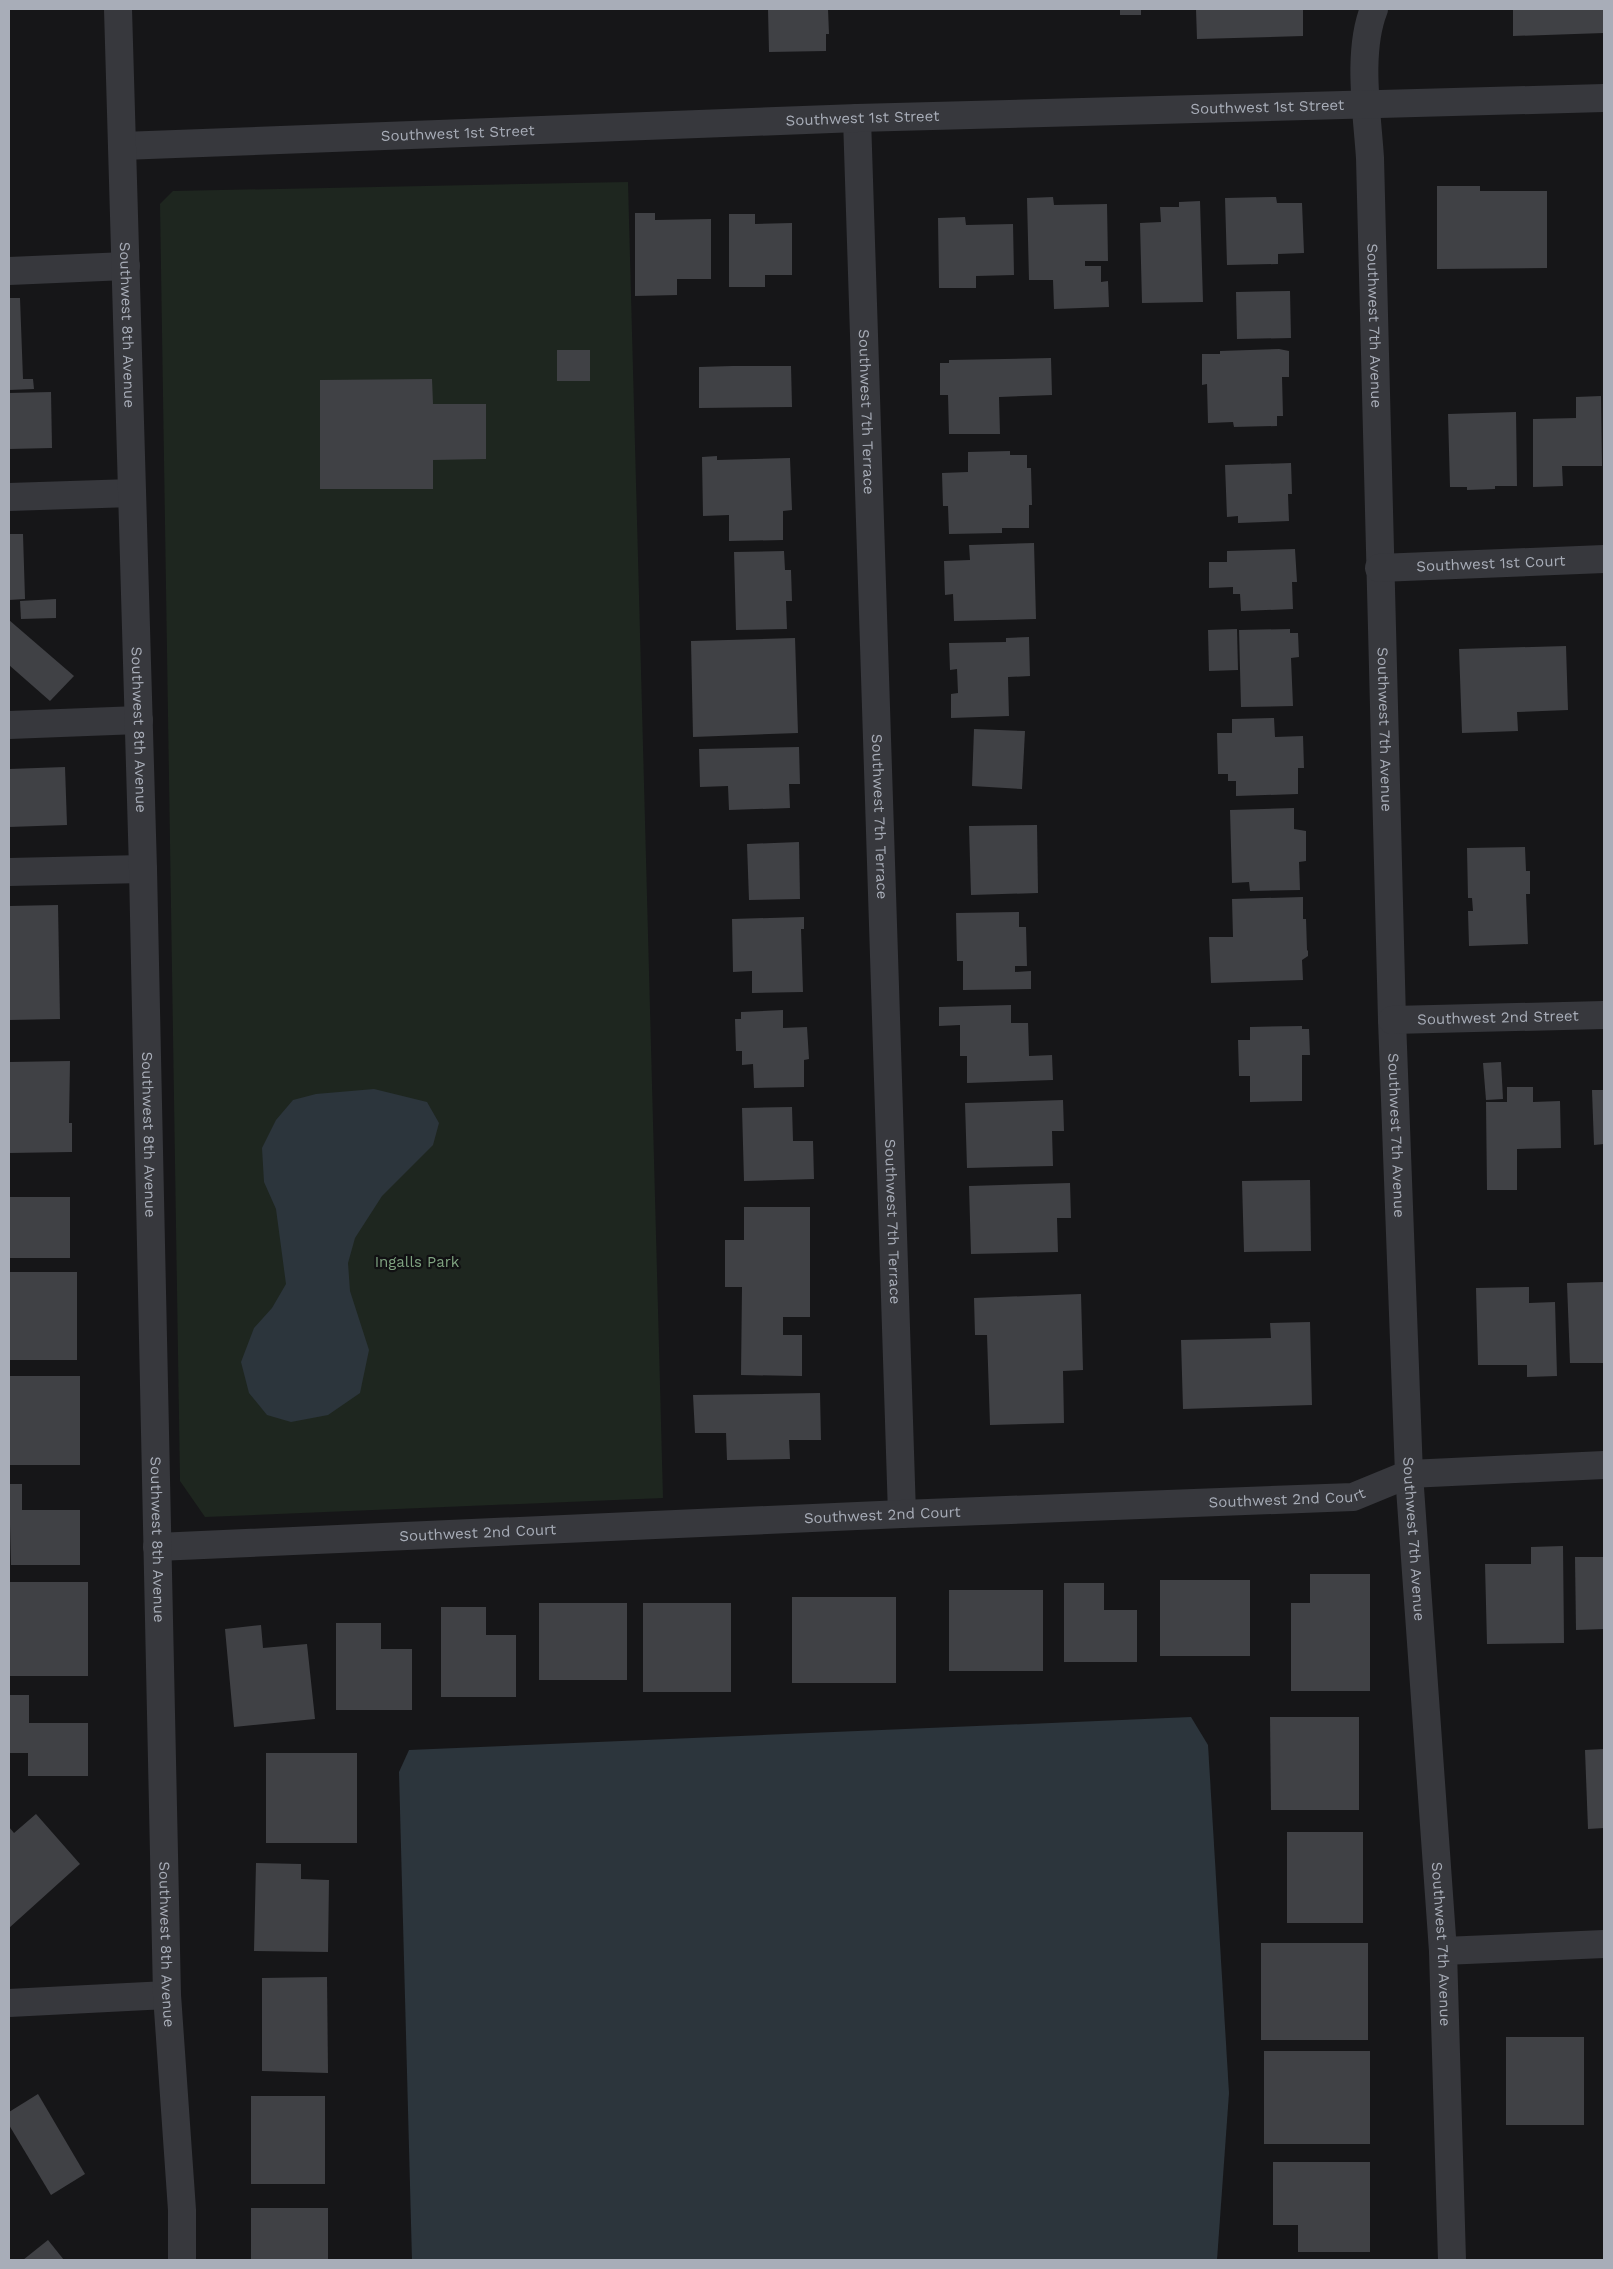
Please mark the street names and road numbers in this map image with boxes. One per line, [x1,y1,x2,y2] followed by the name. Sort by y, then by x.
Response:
[1190,96,1345,118] street label: Southwest 1st Street
[785,107,940,130] street label: Southwest 1st Street
[381,121,536,145] street label: Southwest 1st Street
[116,242,139,408] street label: Southwest 8th Avenue
[1363,243,1385,408] street label: Southwest 7th Avenue
[855,329,878,495] street label: Southwest 7th Terrace
[1416,552,1566,575] street label: Southwest 1st Court
[128,646,150,813] street label: Southwest 8th Avenue
[1373,647,1396,812] street label: Southwest 7th Avenue
[868,734,891,900] street label: Southwest 7th Terrace
[1417,1007,1580,1028] street label: Southwest 2nd Street
[138,1051,159,1218] street label: Southwest 8th Avenue
[1384,1053,1408,1218] street label: Southwest 7th Avenue
[881,1138,904,1304] street label: Southwest 7th Terrace
[147,1456,168,1623] street label: Southwest 8th Avenue
[1399,1456,1428,1622] street label: Southwest 7th Avenue
[1208,1484,1368,1511] street label: Southwest 2nd Court
[804,1503,962,1527] street label: Southwest 2nd Court
[399,1520,557,1545] street label: Southwest 2nd Court
[155,1861,178,2028] street label: Southwest 8th Avenue
[1428,1861,1454,2026] street label: Southwest 7th Avenue

